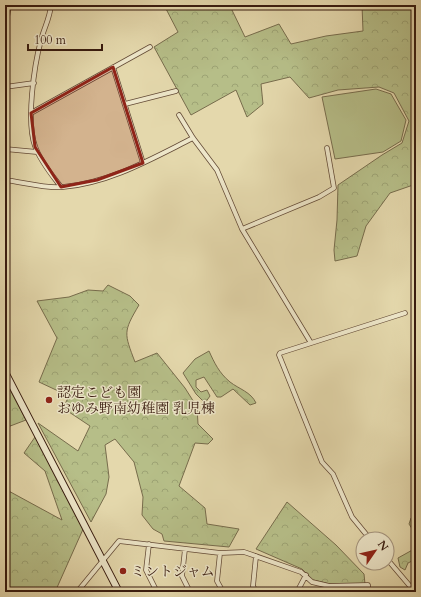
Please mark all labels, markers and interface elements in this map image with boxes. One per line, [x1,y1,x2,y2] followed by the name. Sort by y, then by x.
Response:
[28,26,102,52] scale bar
[34,32,67,48] text: 100 m
[57,383,215,418] place label: 認定こども園 おゆみ野南幼稚園 乳児棟
[44,395,54,405] marker: 認定こども園 おゆみ野南幼稚園 乳児棟
[355,531,395,571] north arrow
[374,538,392,554] text: N
[131,562,215,581] place label: ミントジャム
[118,566,128,576] marker: ミントジャム

